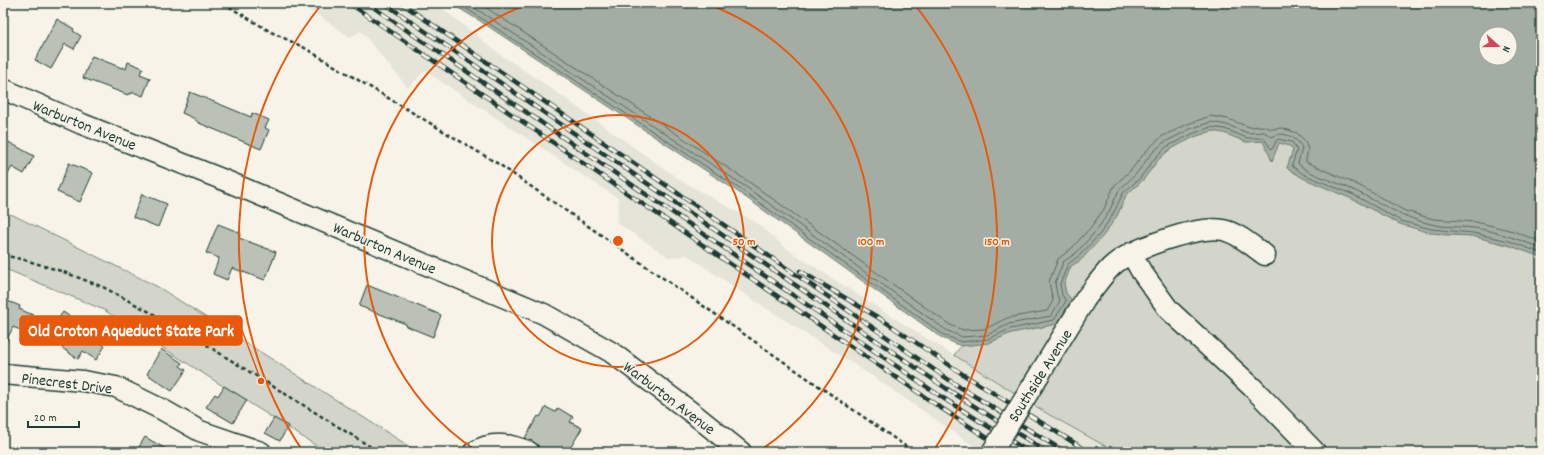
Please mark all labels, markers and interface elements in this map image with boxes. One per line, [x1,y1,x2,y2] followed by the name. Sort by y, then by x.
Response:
[1478,26,1518,66] north arrow
[1497,43,1514,55] text: N
[29,95,139,158] street label: Warburton Avenue
[329,217,439,281] street label: Warburton Avenue
[611,234,625,248] centre of rings
[732,234,756,251] text: 50 m
[858,234,884,251] text: 100 m
[984,234,1010,251] text: 150 m
[20,316,242,345] callout: Old Croton Aqueduct State Park
[28,321,234,345] text: Old Croton Aqueduct State Park
[1003,325,1079,427] street label: Southside Avenue
[618,357,719,441] street label: Warburton Avenue
[20,368,113,401] street label: Pinecrest Drive
[28,403,79,429] scale bar
[34,410,57,427] text: 20 m

